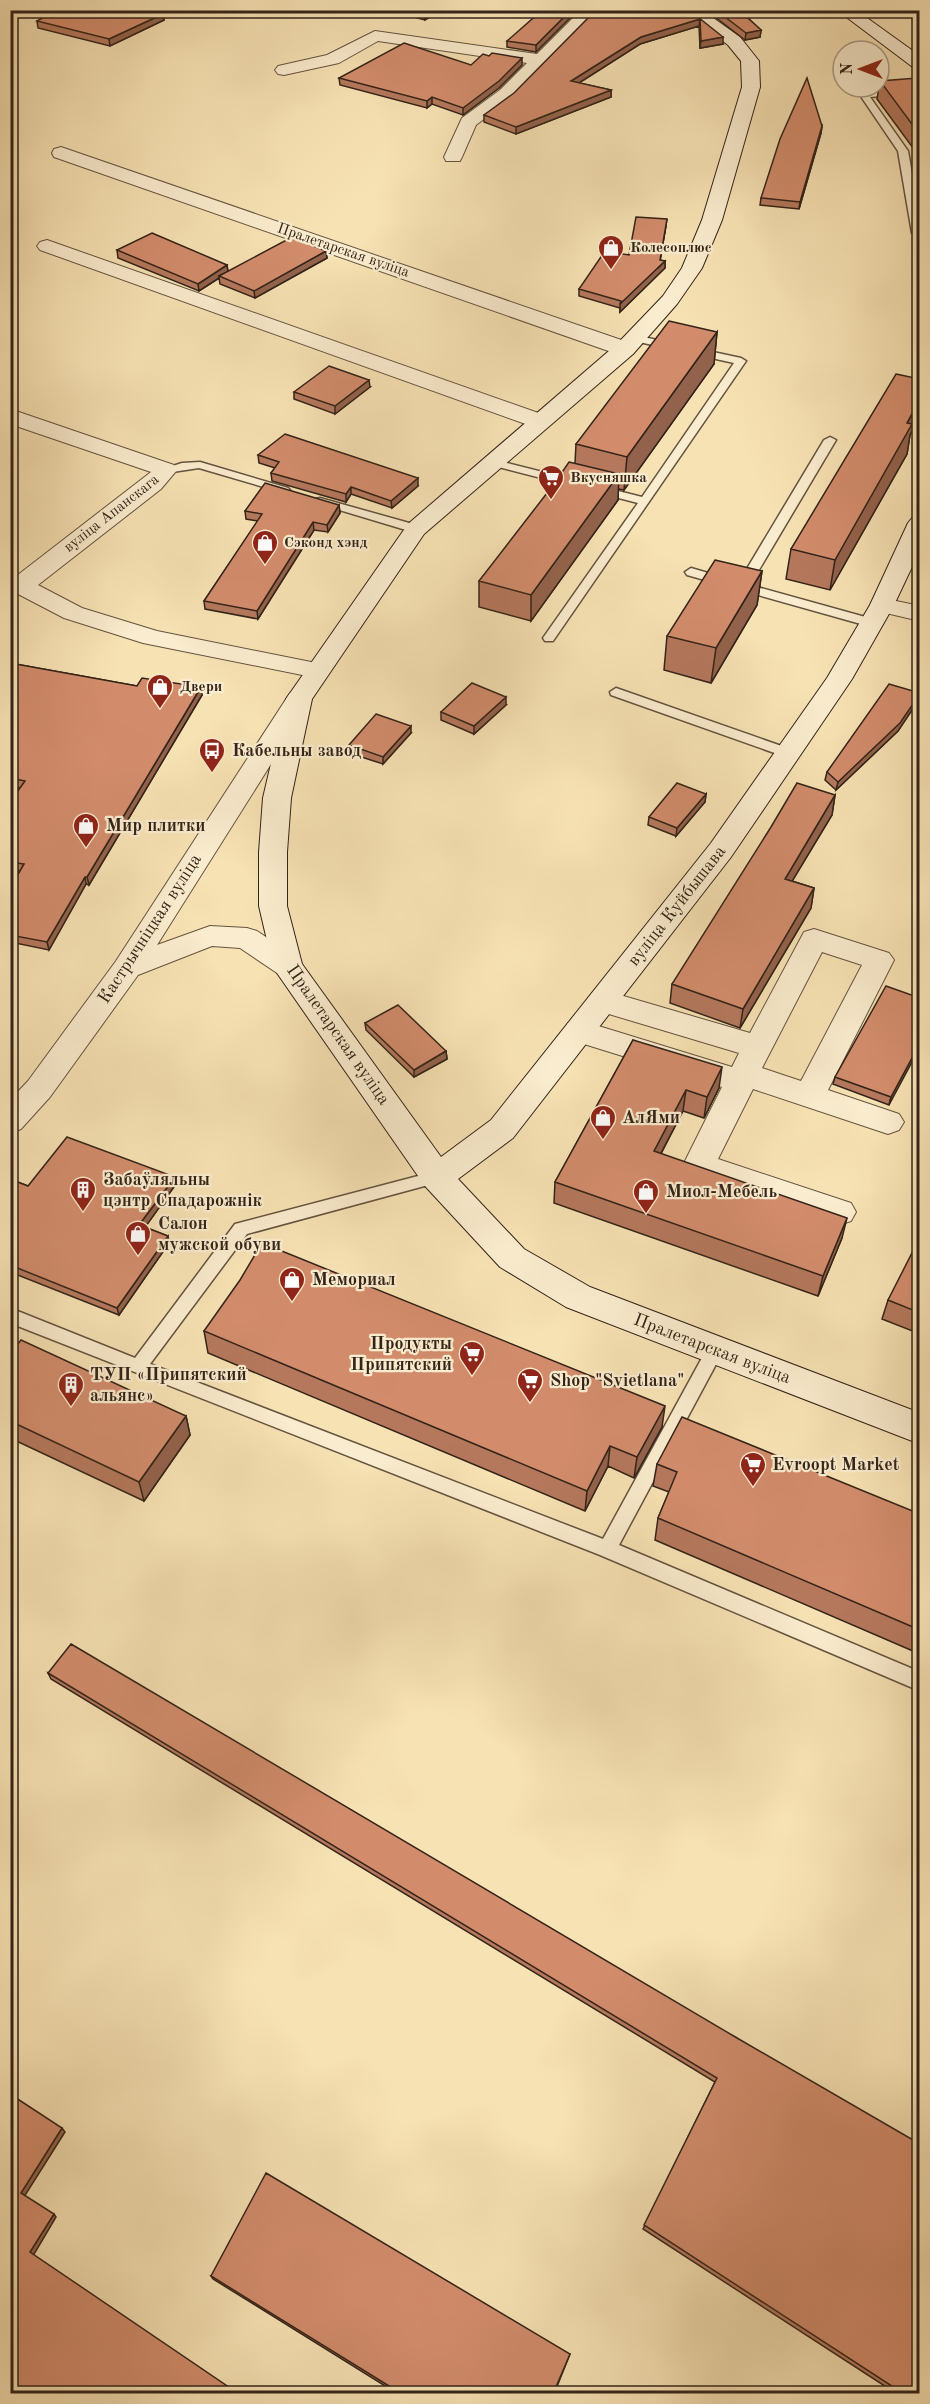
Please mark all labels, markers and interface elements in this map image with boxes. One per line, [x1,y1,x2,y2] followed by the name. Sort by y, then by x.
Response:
[831,39,891,99] north arrow
[840,62,856,75] text: N
[275,221,412,281] street label: Пралетарская вуліца
[596,233,626,271] shop icon: Колесоплюс
[630,241,712,256] place label: Колесоплюс
[536,463,566,501] supermarket icon: Вкусняшка
[570,471,647,486] place label: Вкусняшка
[62,472,163,556] street label: вуліца Апанскага
[250,528,280,566] shop icon: Сэконд хэнд
[284,536,368,551] place label: Сэконд хэнд
[145,672,175,710] shop icon: Двери
[180,680,222,695] place label: Двери
[197,736,227,774] bus stop icon: Кабельны завод
[232,742,361,760] place label: Кабельны завод
[71,811,101,849] shop icon: Мир плитки
[106,817,206,835] place label: Мир плитки
[625,842,729,970] street label: вуліца Куйбышава
[95,851,205,1007] street label: Кастрычніцкая вуліца
[283,962,393,1108] street label: Пралетарская вуліца
[588,1103,618,1141] shop icon: АлЯми
[622,1109,680,1127] place label: АлЯми
[103,1171,262,1210] place label: Забаўляльны цэнтр Спадарожнік
[68,1175,98,1213] building icon: Забаўляльны цэнтр Спадарожнік
[631,1177,661,1215] shop icon: Миол-Мебель
[666,1183,777,1201] place label: Миол-Мебель
[158,1215,281,1254] place label: Салон мужской обуви
[123,1219,153,1257] shop icon: Салон мужской обуви
[277,1265,307,1303] shop icon: Мемориал
[312,1271,396,1289] place label: Мемориал
[631,1311,793,1387] street label: Пралетарская вуліца
[350,1335,452,1374] place label: Продукты Припятский
[457,1339,487,1377] supermarket icon: Продукты Припятский
[90,1366,247,1405] place label: ТУП «Припятский альянс»
[515,1366,545,1404] supermarket icon: Shop "Svietlana"
[56,1370,86,1408] building icon: ТУП «Припятский альянс»
[550,1372,684,1390] place label: Shop "Svietlana"
[738,1450,768,1488] supermarket icon: Evroopt Market
[772,1456,900,1474] place label: Evroopt Market

